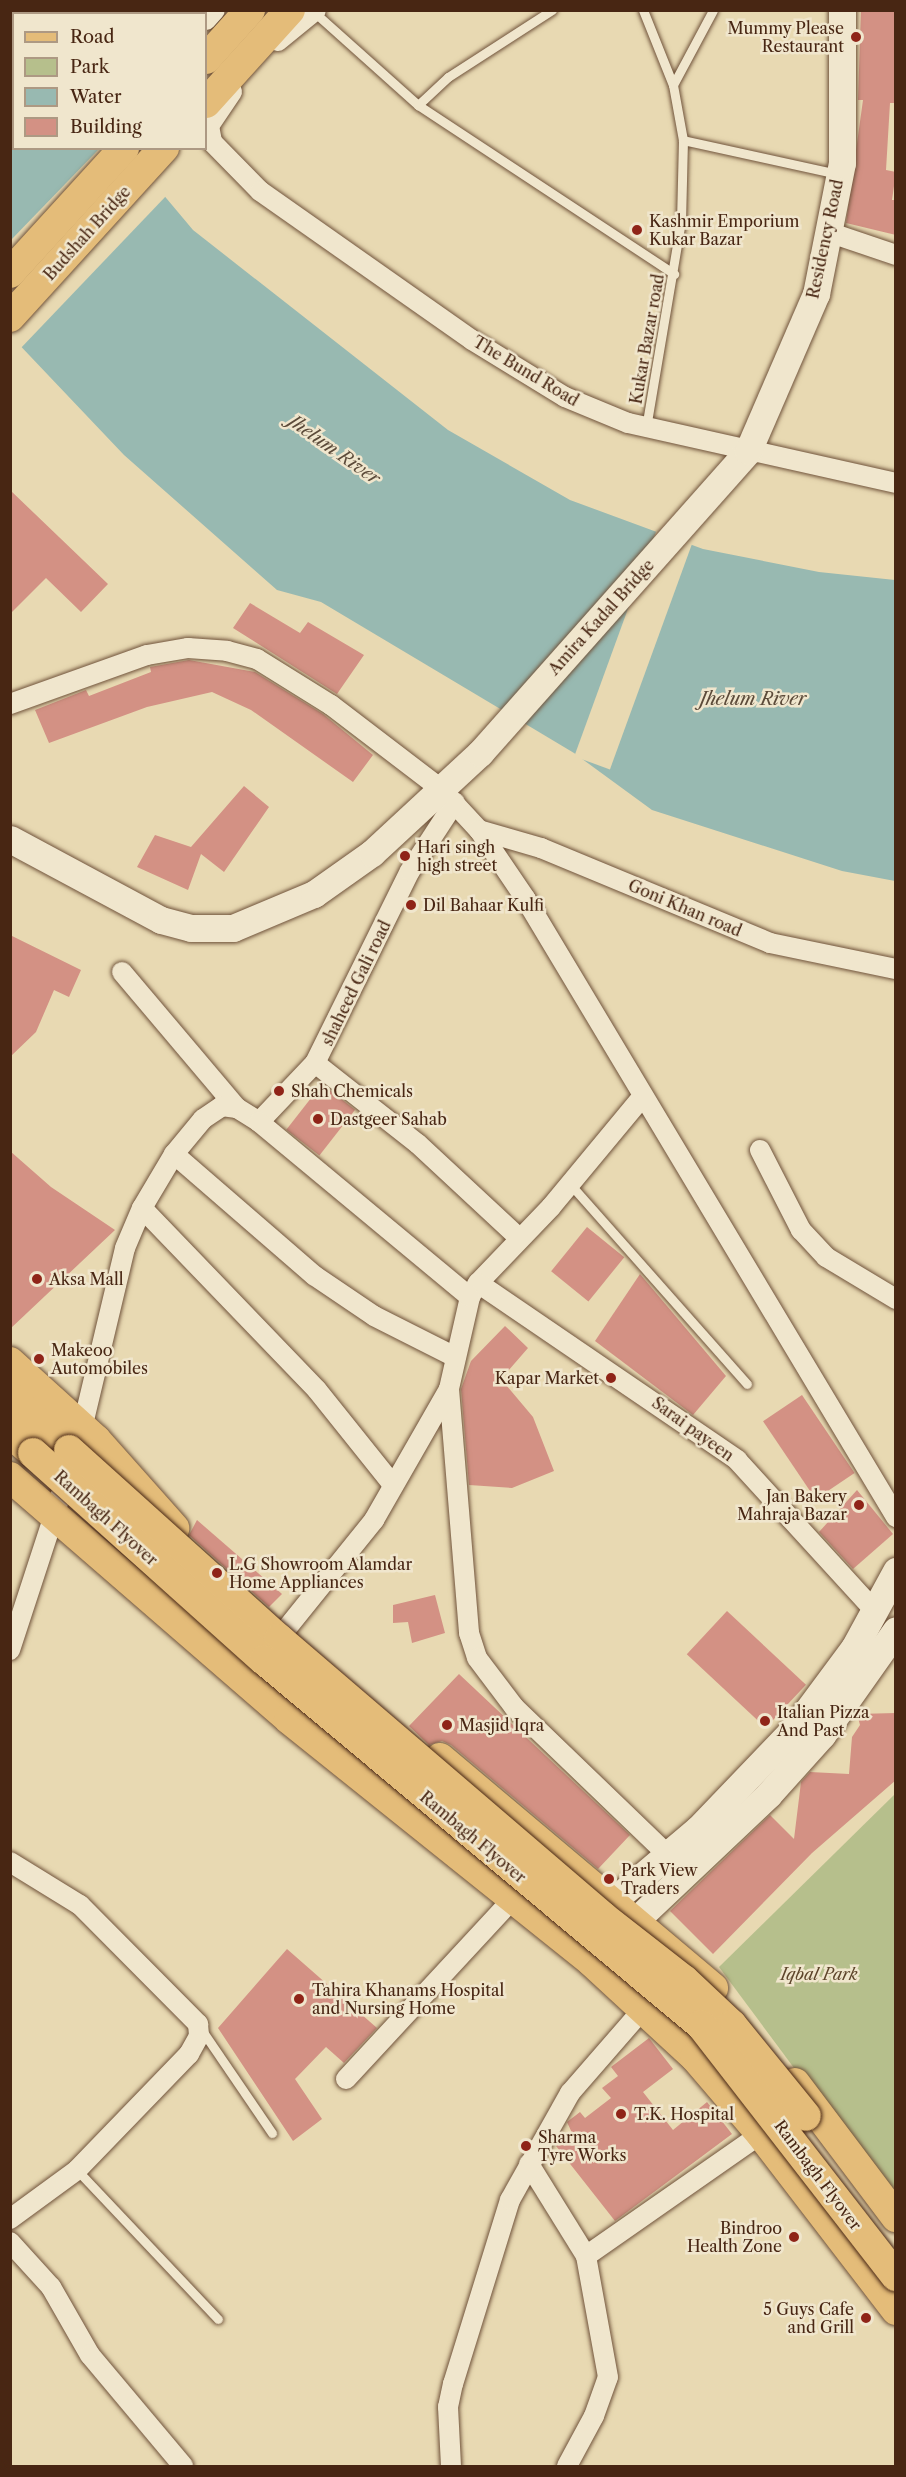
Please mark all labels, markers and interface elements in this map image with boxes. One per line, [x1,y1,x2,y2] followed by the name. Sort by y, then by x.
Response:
[12,12,207,150] legend
[727,18,844,56] place label: Mummy Please Restaurant
[70,26,115,48] text: Road
[849,30,863,44] marker: Mummy Please Restaurant
[70,56,109,78] text: Park
[70,86,122,108] text: Water
[70,116,142,138] text: Building
[803,177,847,301] street label: Residency Road
[40,182,134,284] street label: Budshah Bridge
[649,211,800,249] place label: Kashmir Emporium Kukar Bazar
[630,223,644,237] marker: Kashmir Emporium Kukar Bazar
[626,272,668,406] street label: Kukar Bazar road
[470,332,582,410] street label: The Bund Road
[284,410,384,490] water label: Jhelum River
[544,555,658,679] street label: Amira Kadal Bridge
[700,688,806,710] water label: Jhelum River
[417,837,497,875] place label: Hari singh high street
[398,849,412,863] marker: Hari singh high street
[625,875,745,941] street label: Goni Khan road
[423,895,545,915] place label: Dil Bahaar Kulfi
[404,898,418,912] marker: Dil Bahaar Kulfi
[317,917,395,1049] street label: shaheed Gali road
[291,1081,413,1101] place label: Shah Chemicals
[272,1084,286,1098] marker: Shah Chemicals
[330,1109,447,1129] place label: Dastgeer Sahab
[311,1112,325,1126] marker: Dastgeer Sahab
[49,1269,124,1289] place label: Aksa Mall
[30,1272,44,1286] marker: Aksa Mall
[51,1340,148,1378] place label: Makeoo Automobiles
[32,1352,46,1366] marker: Makeoo Automobiles
[494,1368,599,1388] place label: Kapar Market
[604,1371,618,1385] marker: Kapar Market
[648,1393,738,1465] street label: Sarai payeen
[50,1467,162,1569] street label: Rambagh Flyover
[737,1486,847,1524] place label: Jan Bakery Mahraja Bazar
[852,1498,866,1512] marker: Jan Bakery Mahraja Bazar
[229,1554,413,1592] place label: L.G Showroom Alamdar Home Appliances
[210,1566,224,1580] marker: L.G Showroom Alamdar Home Appliances
[777,1702,870,1740] place label: Italian Pizza And Past
[758,1714,772,1728] marker: Italian Pizza And Past
[459,1715,544,1735] place label: Masjid Iqra
[440,1718,454,1732] marker: Masjid Iqra
[416,1787,530,1887] street label: Rambagh Flyover
[621,1860,698,1898] place label: Park View Traders
[602,1872,616,1886] marker: Park View Traders
[780,1964,858,1984] park label: Iqbal Park
[312,1980,504,2018] place label: Tahira Khanams Hospital and Nursing Home
[290,1990,308,2008] marker: Tahira Khanams Hospital and Nursing Home
[634,2104,734,2124] place label: T.K. Hospital
[612,2105,630,2123] marker: T.K. Hospital
[770,2116,866,2234] street label: Rambagh Flyover
[538,2127,627,2165] place label: Sharma Tyre Works
[519,2139,533,2153] marker: Sharma Tyre Works
[687,2218,782,2256] place label: Bindroo Health Zone
[787,2230,801,2244] marker: Bindroo Health Zone
[763,2299,854,2337] place label: 5 Guys Cafe and Grill
[859,2311,873,2325] marker: 5 Guys Cafe and Grill

